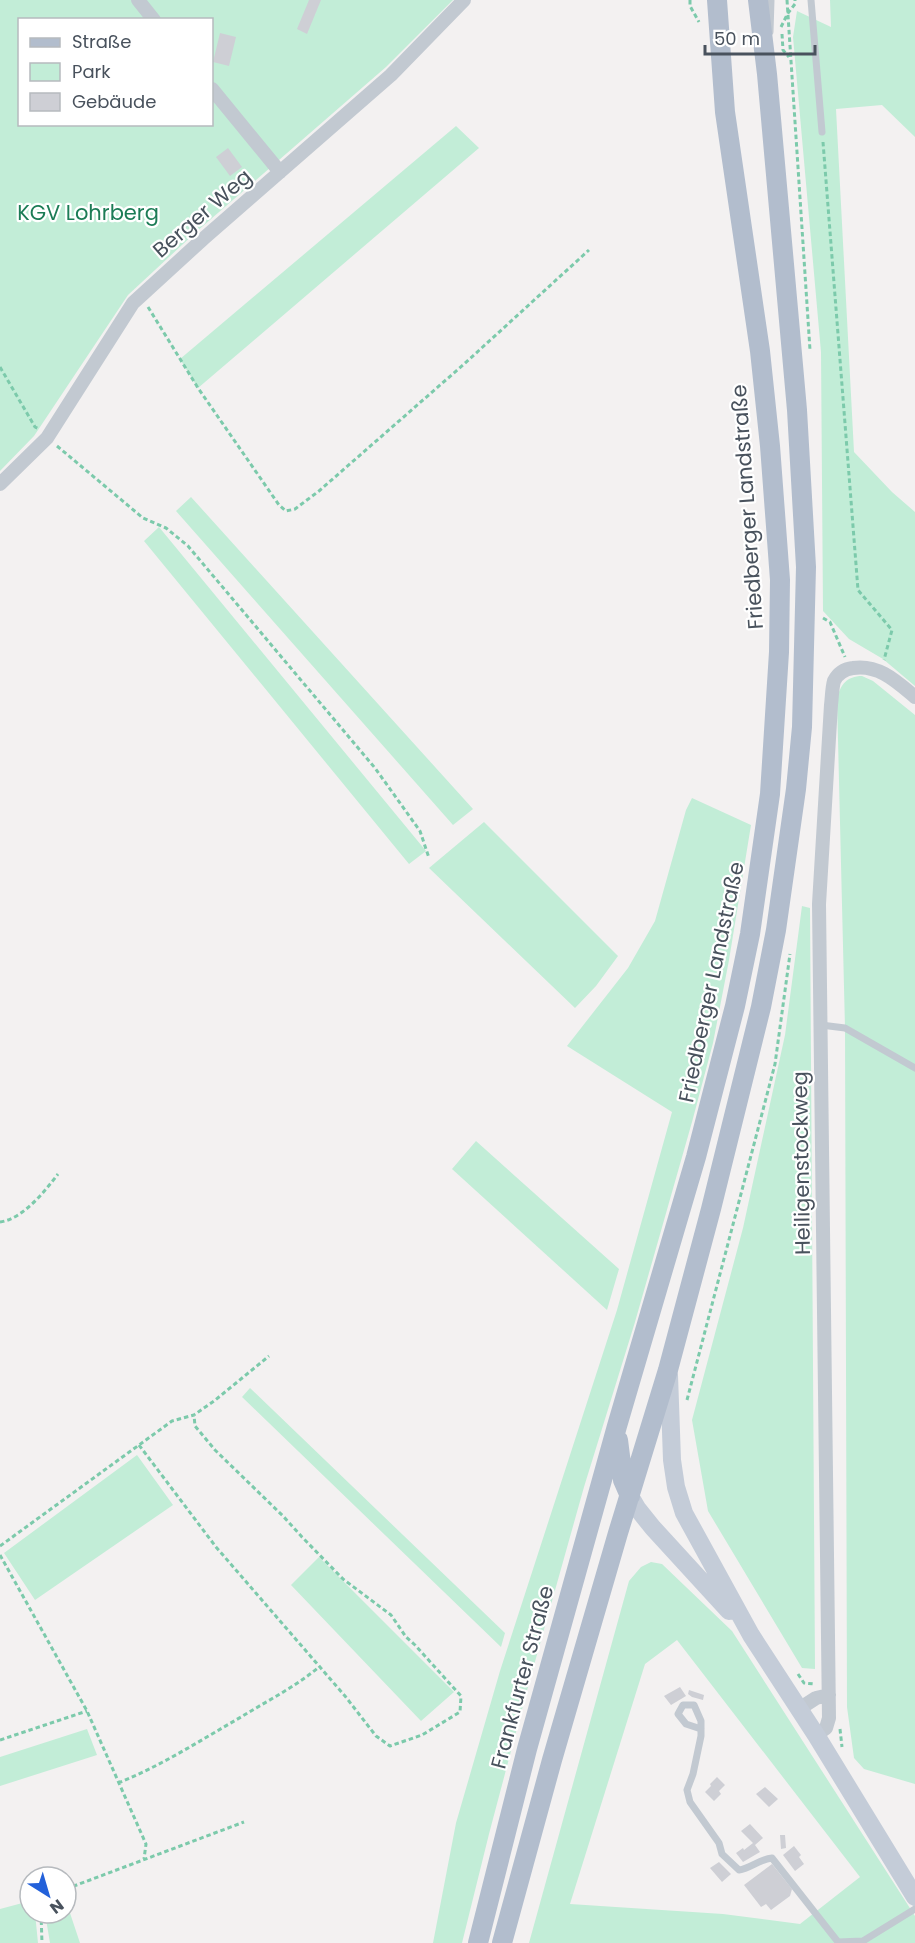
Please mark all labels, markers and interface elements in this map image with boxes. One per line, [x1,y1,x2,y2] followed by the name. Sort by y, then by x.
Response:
[18,18,213,126] legend
[705,18,814,56] scale bar
[714,26,760,51] text: 50 m
[72,29,131,54] text: Straße
[72,59,111,84] text: Park
[72,89,156,114] text: Gebäude
[146,162,258,264] street label: Berger Weg
[17,198,159,227] park label: KGV Lohrberg
[724,384,770,630] street label: Friedberger Landstraße
[671,859,751,1105] street label: Friedberger Landstraße
[785,1071,817,1255] street label: Heiligenstockweg
[484,1582,560,1772] street label: Frankfurter Straße
[18,1865,78,1925] north arrow
[45,1894,68,1919] text: N

